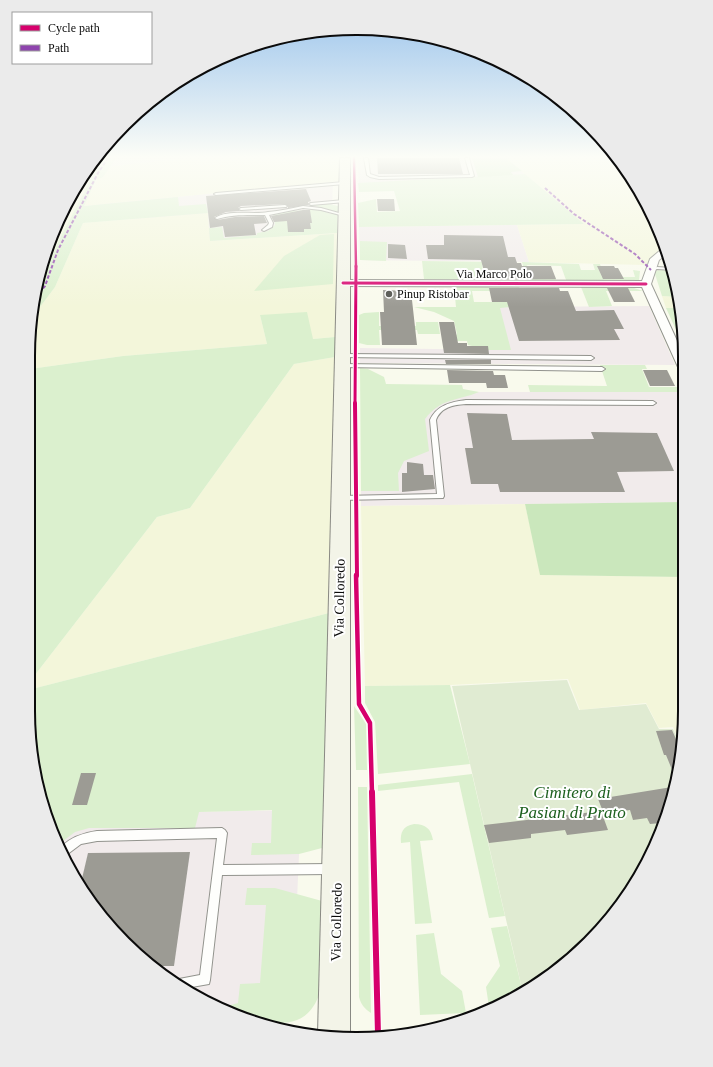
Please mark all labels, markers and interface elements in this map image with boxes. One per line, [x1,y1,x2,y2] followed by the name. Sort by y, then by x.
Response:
[12,12,152,64] legend
[48,21,100,35] text: Cycle path
[48,41,69,55] text: Path
[456,267,532,281] street label: Via Marco Polo
[397,287,469,301] place label: Pinup Ristobar
[384,289,394,299] marker: Pinup Ristobar
[331,558,348,638] street label: Via Colloredo
[517,783,626,822] park label: Cimitero di Pasian di Prato
[328,882,345,962] street label: Via Colloredo

